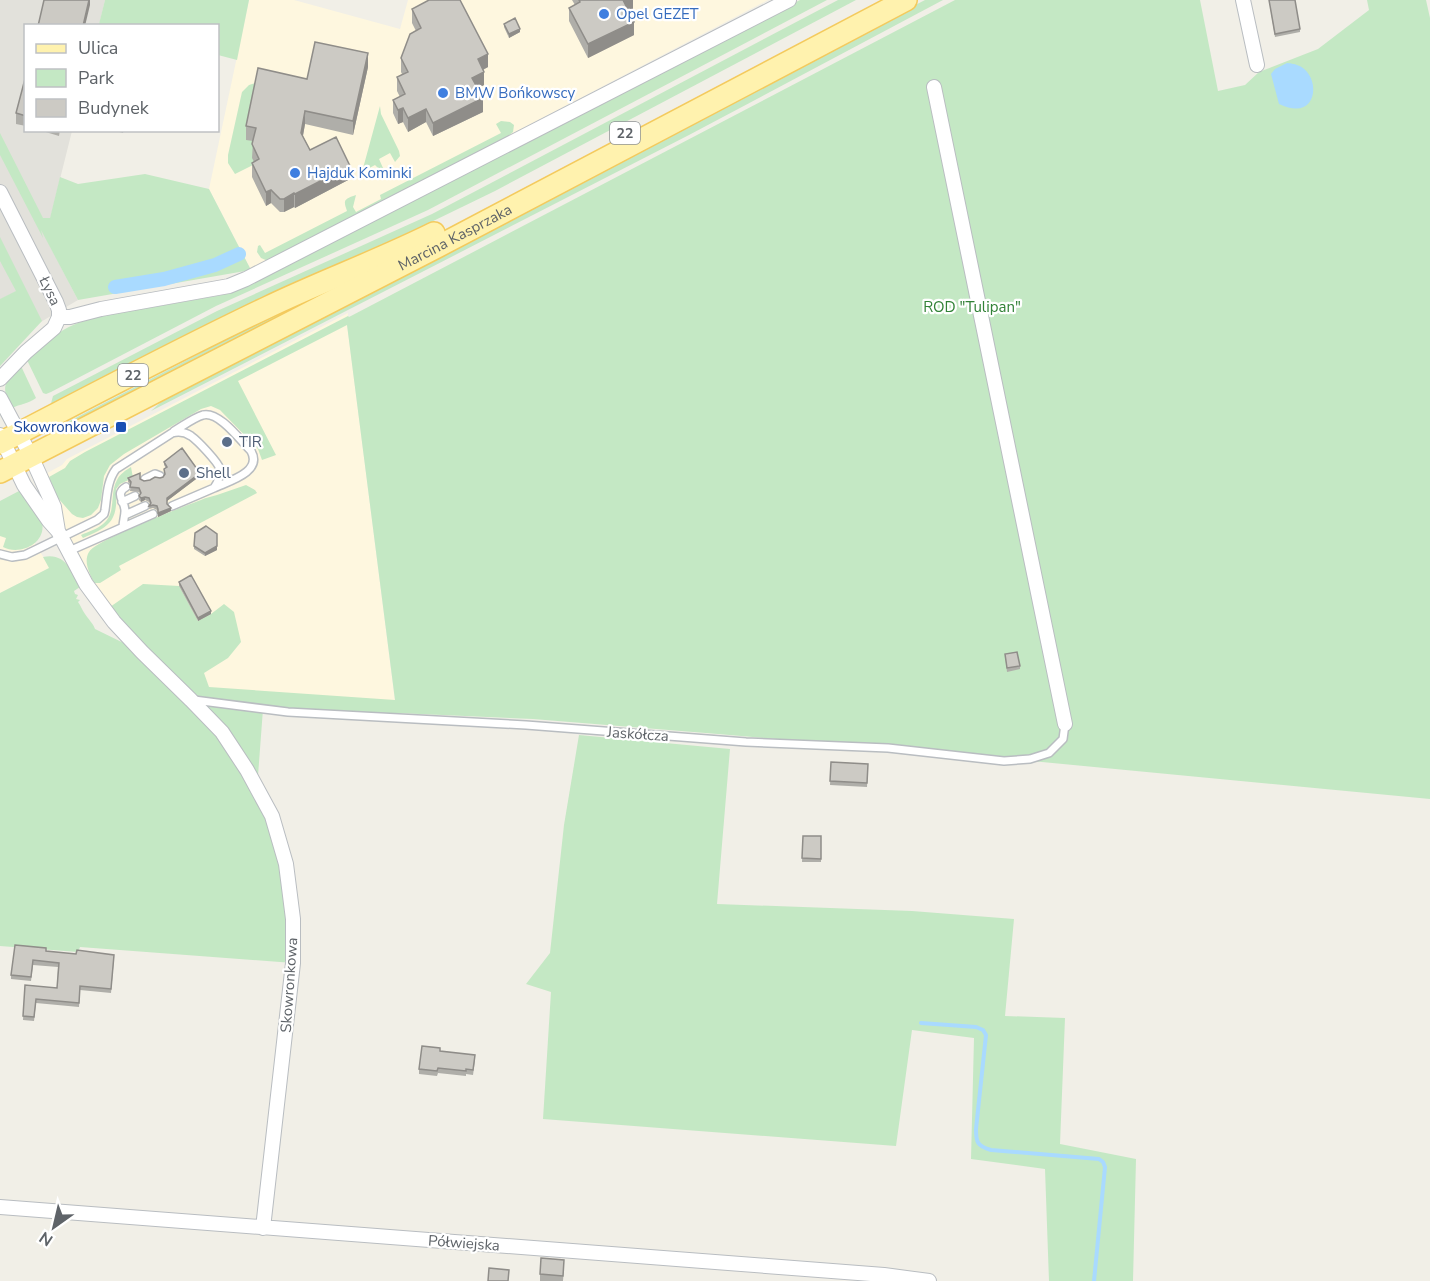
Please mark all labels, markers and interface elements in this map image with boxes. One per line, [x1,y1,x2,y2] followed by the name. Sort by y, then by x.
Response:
[616,4,699,24] place label: Opel GEZET
[597,7,611,21] marker: Opel GEZET
[24,24,219,132] legend
[78,36,118,60] text: Ulica
[78,66,115,90] text: Park
[455,83,576,103] place label: BMW Bońkowscy
[436,86,450,100] marker: BMW Bońkowscy
[78,96,150,120] text: Budynek
[610,122,640,144] road number: 22
[307,163,412,183] place label: Hajduk Kominki
[288,166,302,180] marker: Hajduk Kominki
[395,199,515,275] street label: Marcina Kasprzaka
[34,272,65,309] street label: Łysa
[923,297,1021,317] park label: ROD "Tulipan"
[118,364,148,386] road number: 22
[14,417,109,437] place label: Skowronkowa
[114,420,128,434] marker: Skowronkowa
[239,432,262,452] place label: TIR
[220,435,234,449] marker: TIR
[196,463,231,483] place label: Shell
[177,466,191,480] marker: Shell
[605,722,670,746] street label: Jaskółcza
[276,937,302,1033] street label: Skowronkowa
[24,1197,84,1257] north arrow
[35,1226,57,1251] text: N
[427,1231,501,1255] street label: Półwiejska

